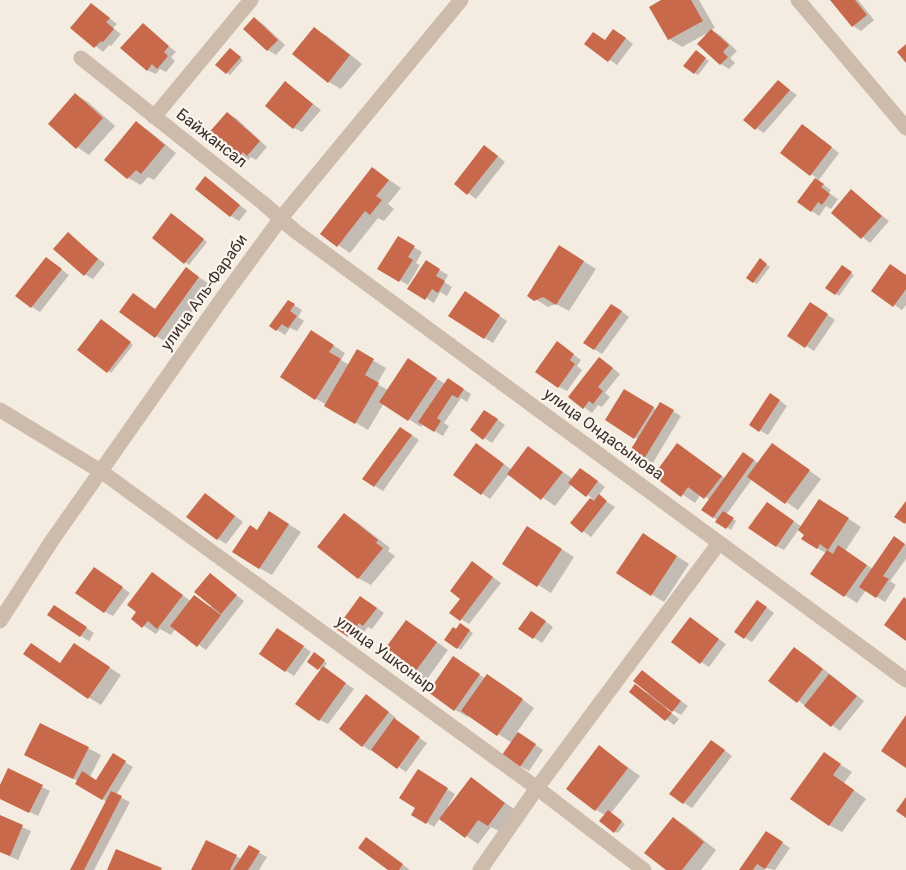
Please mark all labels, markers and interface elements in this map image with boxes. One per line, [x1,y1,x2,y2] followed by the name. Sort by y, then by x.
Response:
[172,105,250,173] street label: Байжансал
[158,231,252,355] street label: улица Аль-Фараби
[539,385,667,485] street label: улица Ондасынова
[331,612,439,698] street label: улица Ушконыр

